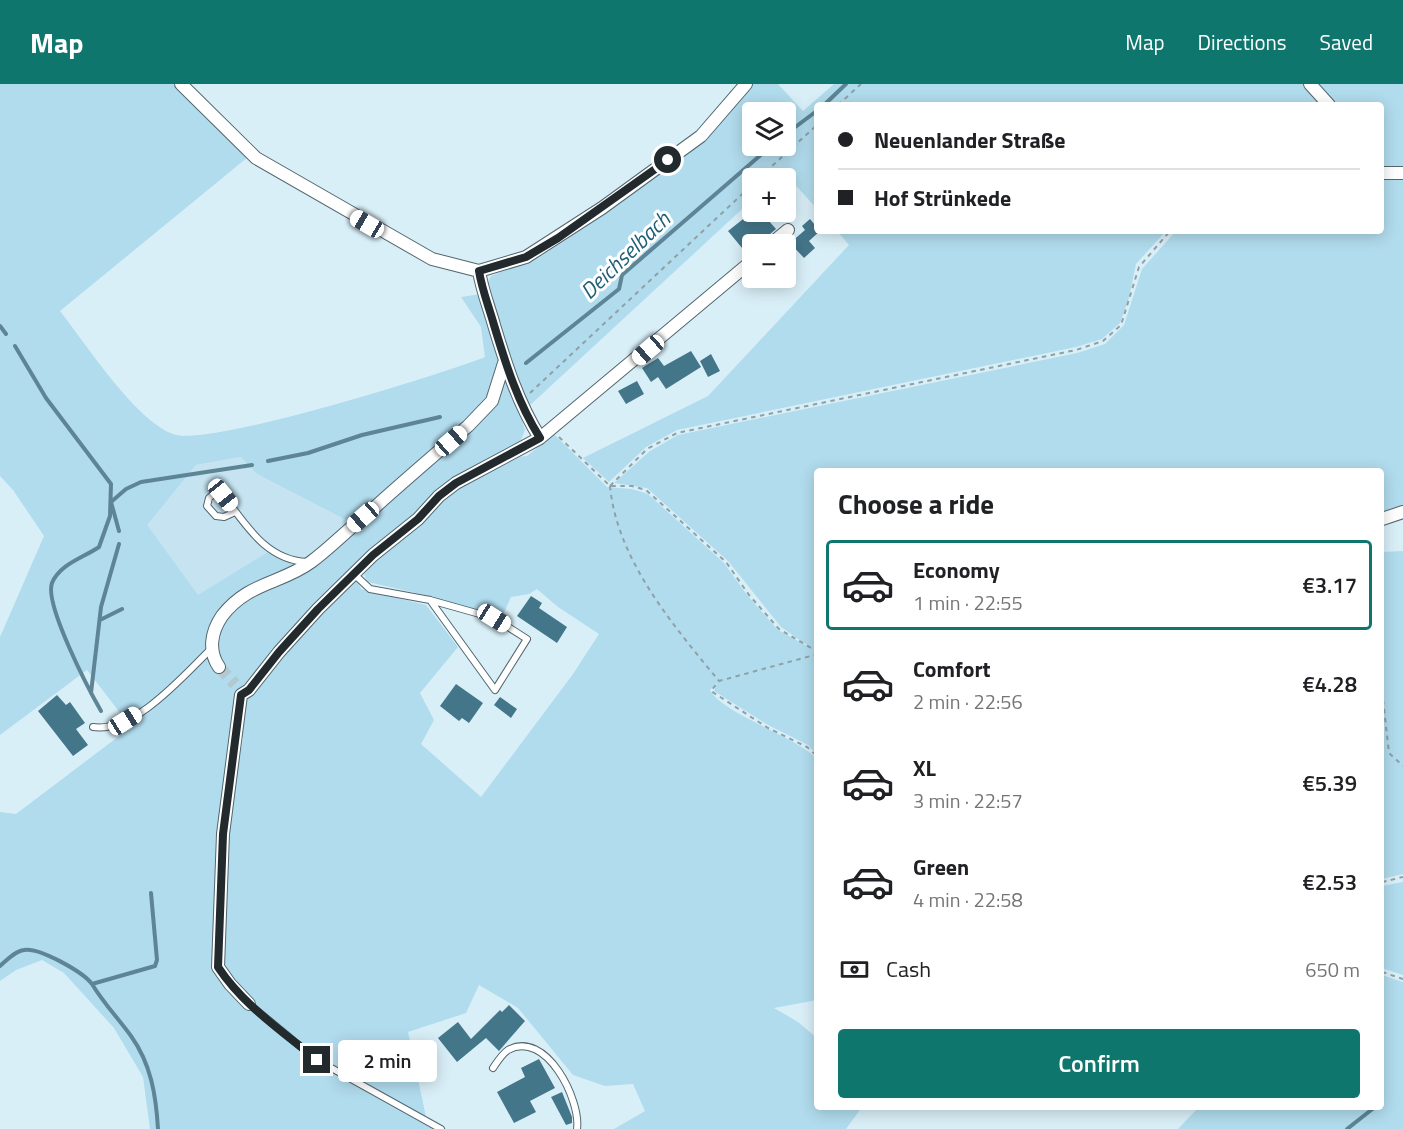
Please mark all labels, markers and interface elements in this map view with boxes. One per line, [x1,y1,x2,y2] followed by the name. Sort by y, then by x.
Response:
[30,21,84,64] text: Map
[1125,26,1165,58] text: Map
[1198,26,1287,58] text: Directions
[1320,26,1373,58] text: Saved
[742,102,796,288] map controls
[742,102,796,156] button: layers
[874,123,1066,157] text: Neuenlander Straße
[654,146,681,173] route start
[742,168,796,222] button: +
[874,181,1011,215] text: Hof Strünkede
[572,202,679,307] water label: Deichselbach
[347,207,387,241] car
[742,234,796,288] button: −
[629,331,667,369] car
[432,422,470,460] car
[205,475,241,515] car
[838,483,994,524] text: Choose a ride
[344,498,382,536] car
[913,553,1000,587] text: Economy
[841,558,895,612] icon: car
[1302,568,1357,602] text: €3.17
[913,587,1023,618] text: 1 min · 22:55
[474,601,514,635] car
[913,652,991,686] text: Comfort
[841,657,895,711] icon: car
[1302,667,1357,701] text: €4.28
[913,686,1023,717] text: 2 min · 22:56
[105,704,145,738] car
[913,751,936,785] text: XL
[841,756,895,810] icon: car
[1302,766,1357,800] text: €5.39
[913,785,1023,816] text: 3 min · 22:57
[913,850,969,884] text: Green
[841,855,895,909] icon: car
[1302,865,1357,899] text: €2.53
[913,884,1023,915] text: 4 min · 22:58
[886,952,931,986] text: Cash
[838,953,871,986] icon: cash
[1305,954,1360,985] text: 650 m
[838,1029,1360,1098] button: Confirm
[338,1039,437,1081] callout: 2 min
[363,1045,412,1076] text: 2 min
[303,1046,330,1073] route end

